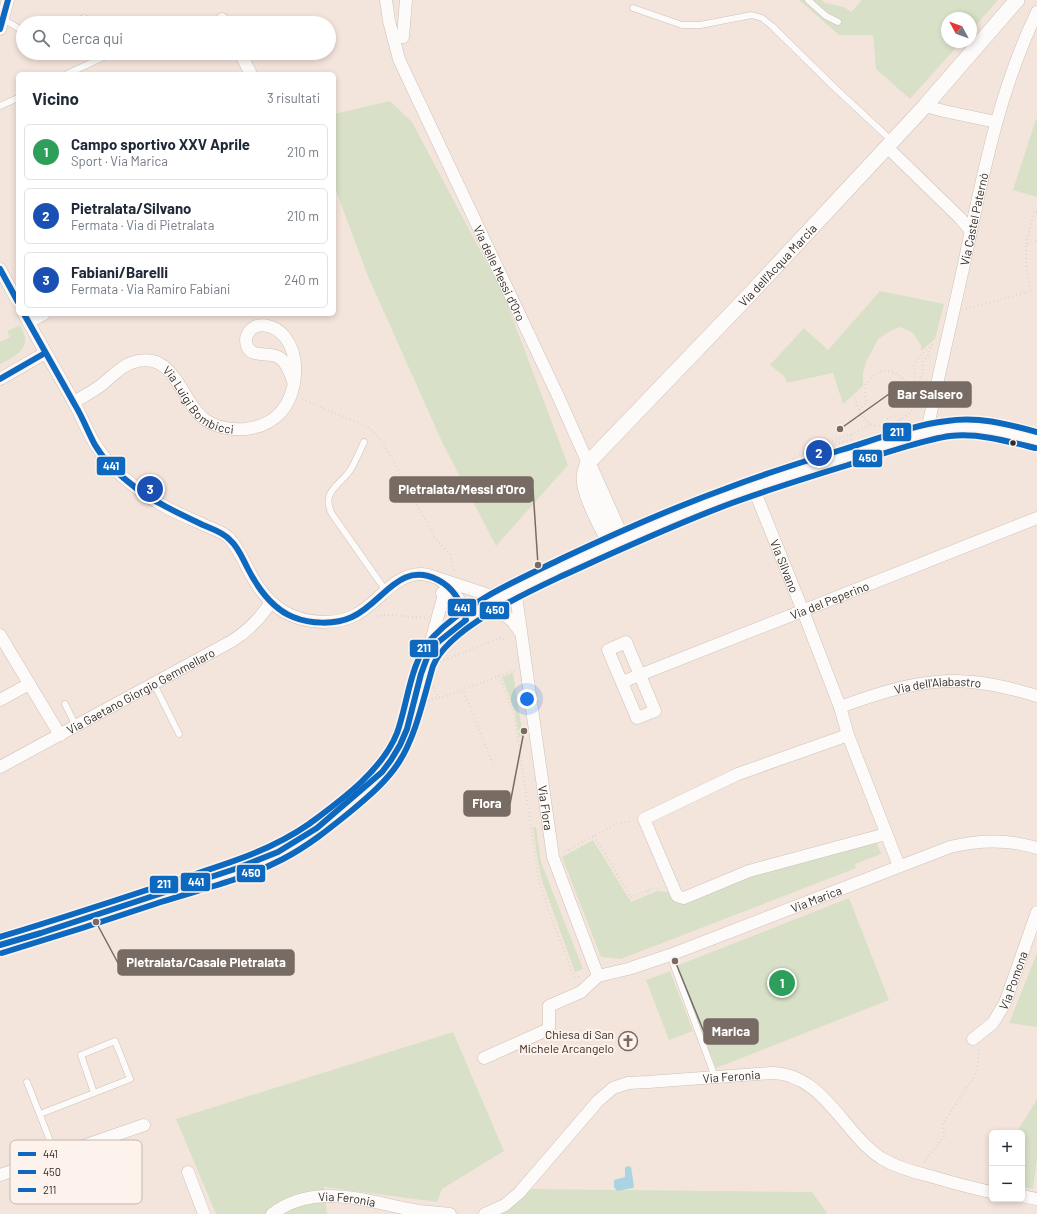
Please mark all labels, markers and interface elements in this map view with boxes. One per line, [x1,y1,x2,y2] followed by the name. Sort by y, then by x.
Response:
[941,12,977,48] north arrow
[16,16,336,60] search box
[30,27,52,49] icon: search
[62,29,123,47] text: Cerca qui
[32,88,79,108] text: Vicino
[267,90,320,106] text: 3 risultati
[71,135,250,153] text: Campo sportivo XXV Aprile
[44,144,48,160] text: 1
[287,144,319,160] text: 210 m
[71,153,168,169] text: Sport · Via Marica
[957,171,990,267] street label: Via Castel Paternò
[71,199,191,217] text: Pietralata/Silvano
[42,208,50,224] text: 2
[287,208,319,224] text: 210 m
[71,217,214,233] text: Fermata · Via di Pietralata
[735,221,819,309] street label: Via dell'Acqua Marcia
[471,223,528,323] street label: Via delle Messi d'Oro
[71,263,168,281] text: Fabiani/Barelli
[42,272,50,288] text: 3
[284,272,319,288] text: 240 m
[71,281,230,297] text: Fermata · Via Ramiro Fabiani
[161,363,234,436] street label: Via Luigi Bombicci
[889,382,971,407] callout: Bar Salsero
[897,386,963,402] text: Bar Salsero
[882,422,912,442] line badge: 211
[890,425,904,438] text: 211
[806,438,832,468] pin: 2
[1008,438,1018,448] unlabelled marker
[852,449,883,468] line badge: 450
[859,451,877,464] text: 450
[96,456,126,476] line badge: 441
[103,459,119,472] text: 441
[137,474,163,504] pin: 3
[390,477,533,502] callout: Pietralata/Messi d'Oro
[398,481,526,497] text: Pietralata/Messi d'Oro
[768,537,802,595] street label: Via Silvano
[788,578,871,622] street label: Via del Peperino
[447,598,477,617] line badge: 441
[454,601,470,614] text: 441
[479,601,510,620] line badge: 450
[486,603,504,616] text: 450
[409,639,439,658] line badge: 211
[417,641,431,654] text: 211
[64,645,217,736] street label: Via Gaetano Giorgio Gemmellaro
[893,674,982,696] street label: Via dell'Alabastro
[517,689,537,709] your location
[536,784,556,831] street label: Via Flora
[464,791,510,816] callout: Flora
[472,795,502,811] text: Flora
[236,864,266,883] line badge: 450
[242,866,260,879] text: 450
[180,872,211,892] line badge: 441
[149,875,179,894] line badge: 211
[188,875,204,888] text: 441
[157,877,171,890] text: 211
[789,883,843,915] street label: Via Marica
[996,949,1030,1012] street label: Via Pomona
[118,950,294,975] callout: Pietralata/Casale Pietralata
[126,954,286,970] text: Pietralata/Casale Pietralata
[769,968,795,998] pin: 1
[704,1019,758,1044] callout: Marica
[712,1023,750,1039] text: Marica
[519,1027,614,1055] place label: Chiesa di San Michele Arcangelo
[617,1030,639,1052] church icon: Chiesa di San Michele Arcangelo
[702,1067,761,1085] street label: Via Feronia
[989,1130,1025,1202] map controls
[989,1130,1025,1166] button: +
[10,1140,142,1204] legend
[43,1147,58,1160] text: 441
[43,1165,61,1178] text: 450
[989,1166,1025,1202] button: −
[43,1183,56,1196] text: 211
[318,1189,377,1209] street label: Via Feronia

